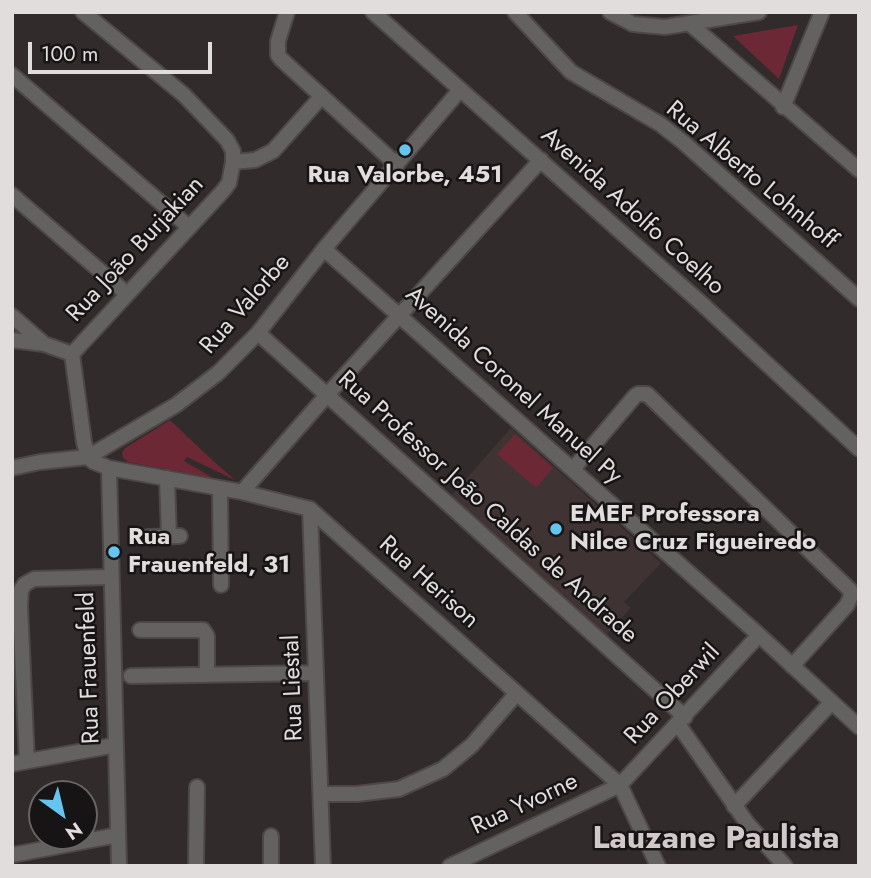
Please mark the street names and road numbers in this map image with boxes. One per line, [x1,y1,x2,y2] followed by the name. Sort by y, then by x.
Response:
[659,96,843,256] street label: Rua Alberto Lohnhoff
[534,122,730,302] street label: Avenida Adolfo Coelho
[61,171,211,329] street label: Rua João Burjakian
[195,249,297,361] street label: Rua Valorbe
[399,281,627,491] street label: Avenida Coronel Manuel Py
[331,366,643,650] street label: Rua Professor João Caldas de Andrade
[372,531,484,635] street label: Rua Herison
[73,592,107,744] street label: Rua Frauenfeld
[278,634,310,742] street label: Rua Liestal
[619,639,727,751] street label: Rua Oberwil
[467,768,583,842] street label: Rua Yvorne

